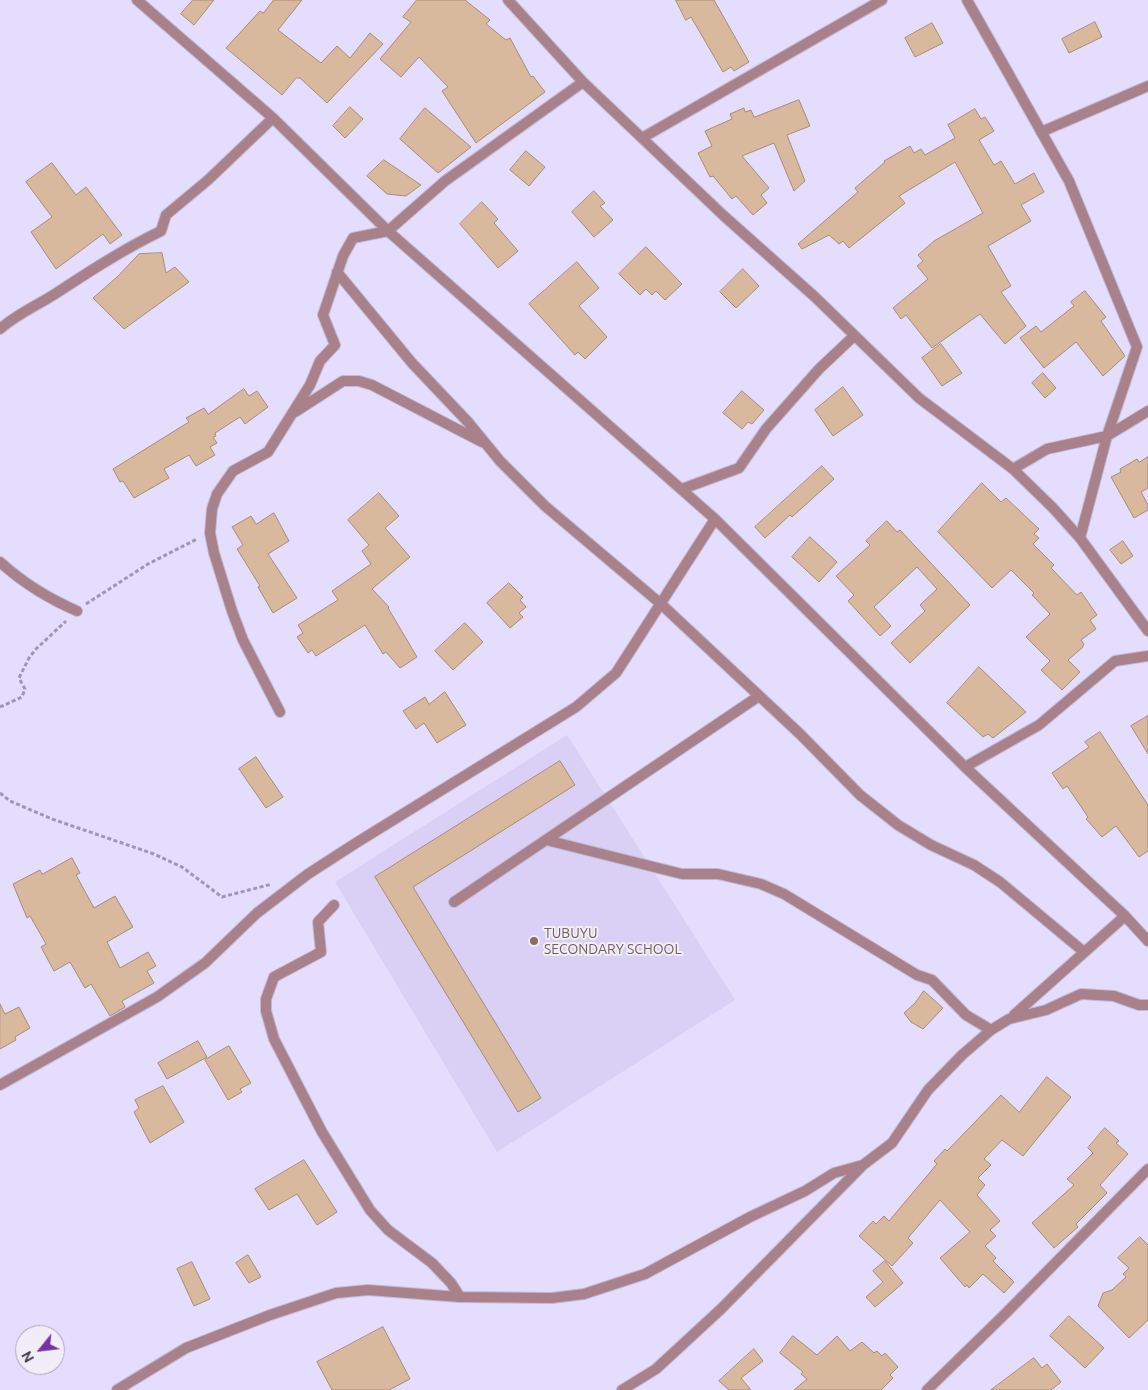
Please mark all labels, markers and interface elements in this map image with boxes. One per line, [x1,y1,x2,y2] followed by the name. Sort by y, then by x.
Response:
[544,925,682,958] place label: TUBUYU SECONDARY SCHOOL
[528,935,540,947] marker: TUBUYU SECONDARY SCHOOL
[15,1325,65,1375] north arrow
[18,1348,37,1365] text: N

